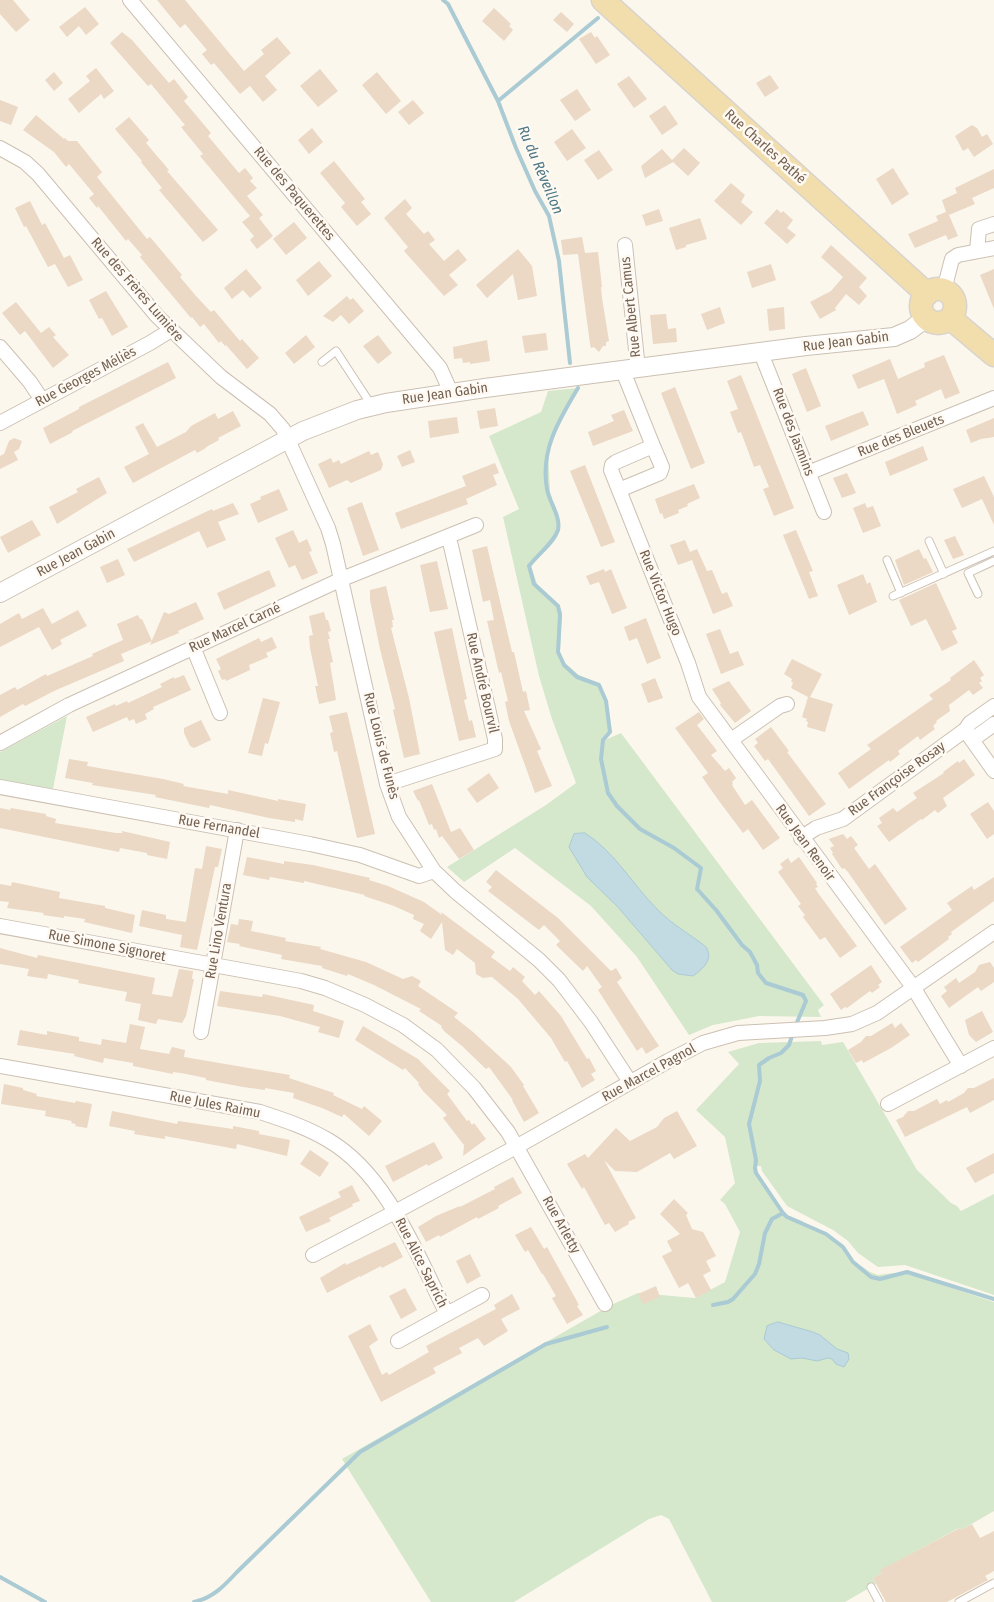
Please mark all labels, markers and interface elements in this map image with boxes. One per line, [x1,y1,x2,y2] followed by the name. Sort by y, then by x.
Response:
[721,106,809,188] street label: Rue Charles Pathé
[513,123,567,217] water label: Ru du Réveillon
[250,144,338,244] street label: Rue des Paquerettes
[87,234,187,346] street label: Rue des Frères Lumière
[617,256,645,358] street label: Rue Albert Camus
[802,328,890,356] street label: Rue Jean Gabin
[33,343,139,411] street label: Rue Georges Méliès
[401,380,489,408] street label: Rue Jean Gabin
[768,386,818,478] street label: Rue des Jasmins
[855,411,947,461] street label: Rue des Bleuets
[34,525,118,581] street label: Rue Jean Gabin
[635,548,685,638] street label: Rue Victor Hugo
[187,599,283,657] street label: Rue Marcel Carné
[462,631,502,735] street label: Rue André Bourvil
[360,691,402,801] street label: Rue Louis de Funès
[845,738,949,820] street label: Rue Françoise Rosay
[772,801,838,885] street label: Rue Jean Renoir
[177,812,261,842] street label: Rue Fernandel
[202,882,236,980] street label: Rue Lino Ventura
[47,926,167,966] street label: Rue Simone Signoret
[599,1040,699,1106] street label: Rue Marcel Pagnol
[168,1088,262,1122] street label: Rue Jules Raimu
[538,1193,584,1257] street label: Rue Arletty
[391,1215,451,1311] street label: Rue Alice Saprich

